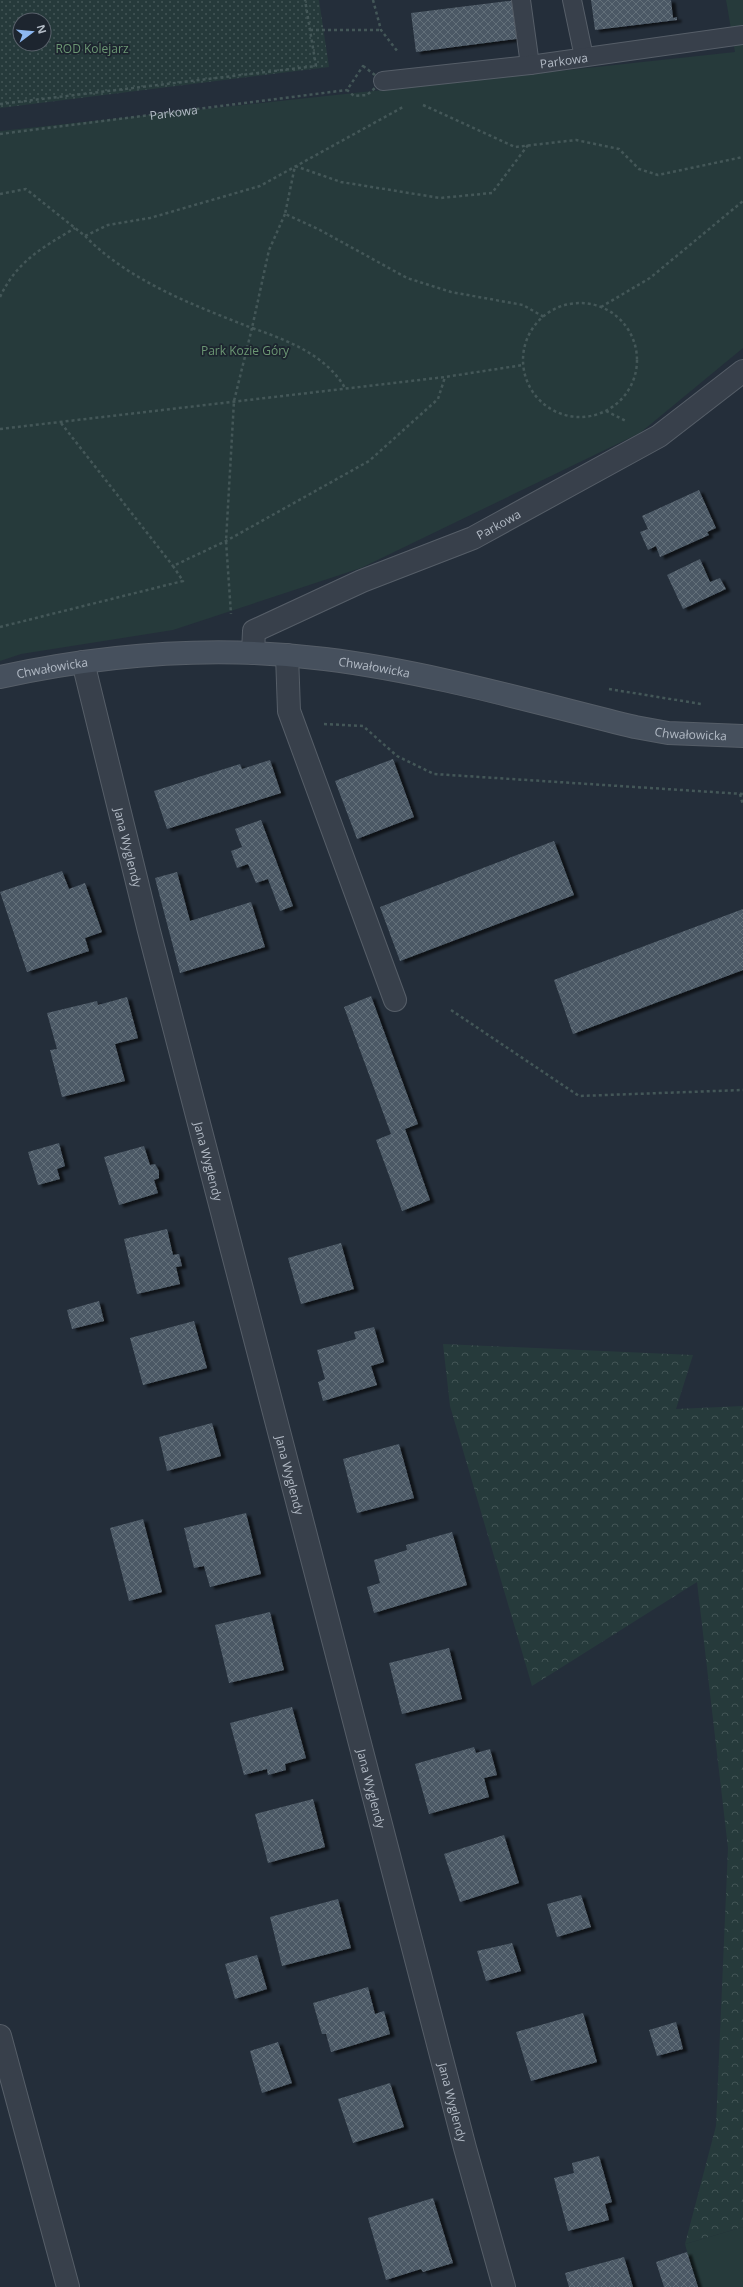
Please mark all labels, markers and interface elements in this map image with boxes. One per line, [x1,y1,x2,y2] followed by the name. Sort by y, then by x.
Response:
[12,12,52,52] north arrow
[34,23,51,35] text: N
[55,40,129,57] park label: ROD Kolejarz
[539,48,589,72] street label: Parkowa
[149,101,199,123] street label: Parkowa
[201,342,290,359] park label: Park Kozie Góry
[473,505,524,543] street label: Parkowa
[338,652,412,681] street label: Chwałowicka
[15,653,89,682] street label: Chwałowicka
[653,722,727,744] street label: Chwałowicka
[110,805,147,890] street label: Jana Wyglendy
[190,1119,227,1204] street label: Jana Wyglendy
[272,1433,309,1517] street label: Jana Wyglendy
[353,1746,390,1831] street label: Jana Wyglendy
[434,2060,472,2145] street label: Jana Wyglendy

